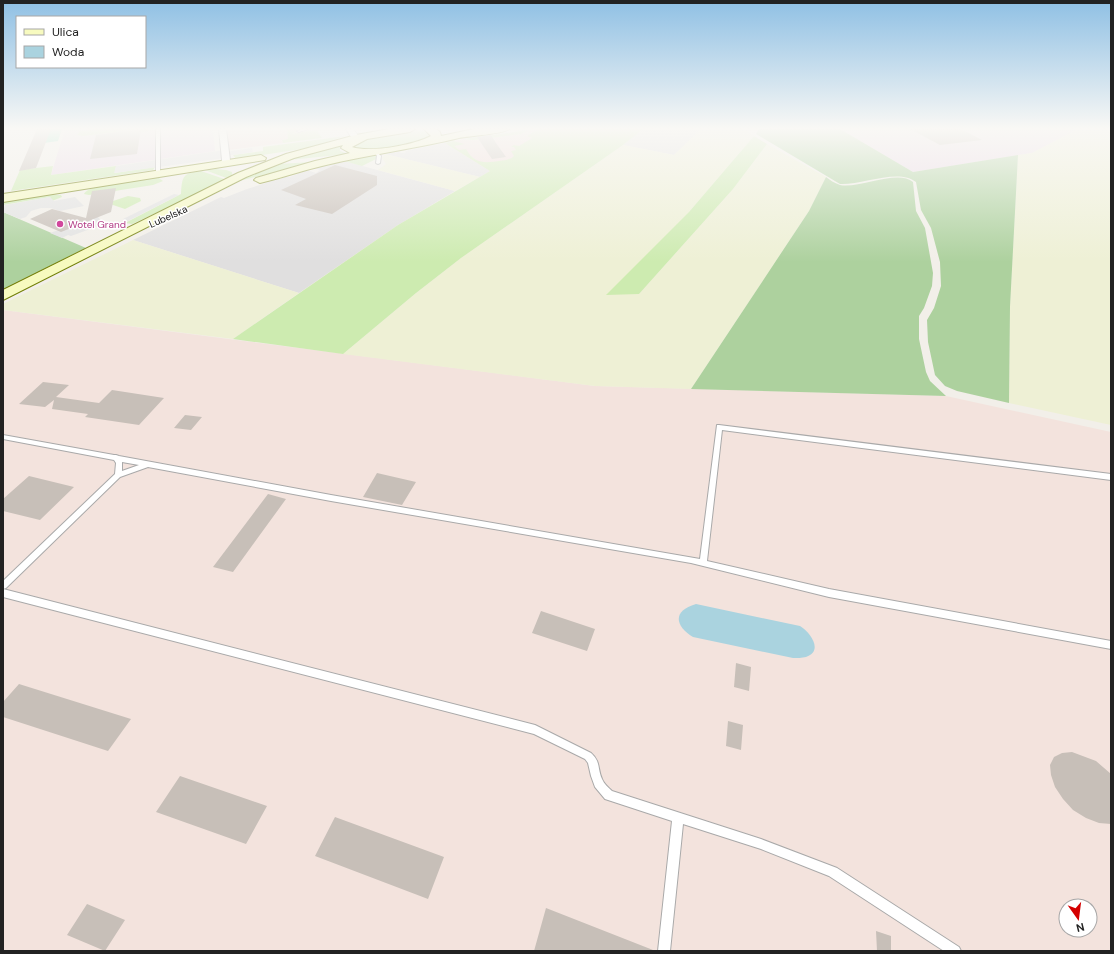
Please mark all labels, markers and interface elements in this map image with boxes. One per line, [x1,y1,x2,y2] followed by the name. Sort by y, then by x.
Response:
[16,16,146,68] legend
[52,24,79,40] text: Ulica
[52,44,84,60] text: Woda
[147,202,189,231] street label: Lubelska
[68,218,126,231] place label: Wotel Grand
[55,219,65,229] marker: Wotel Grand
[1058,898,1098,938] north arrow
[1075,920,1086,935] text: N

